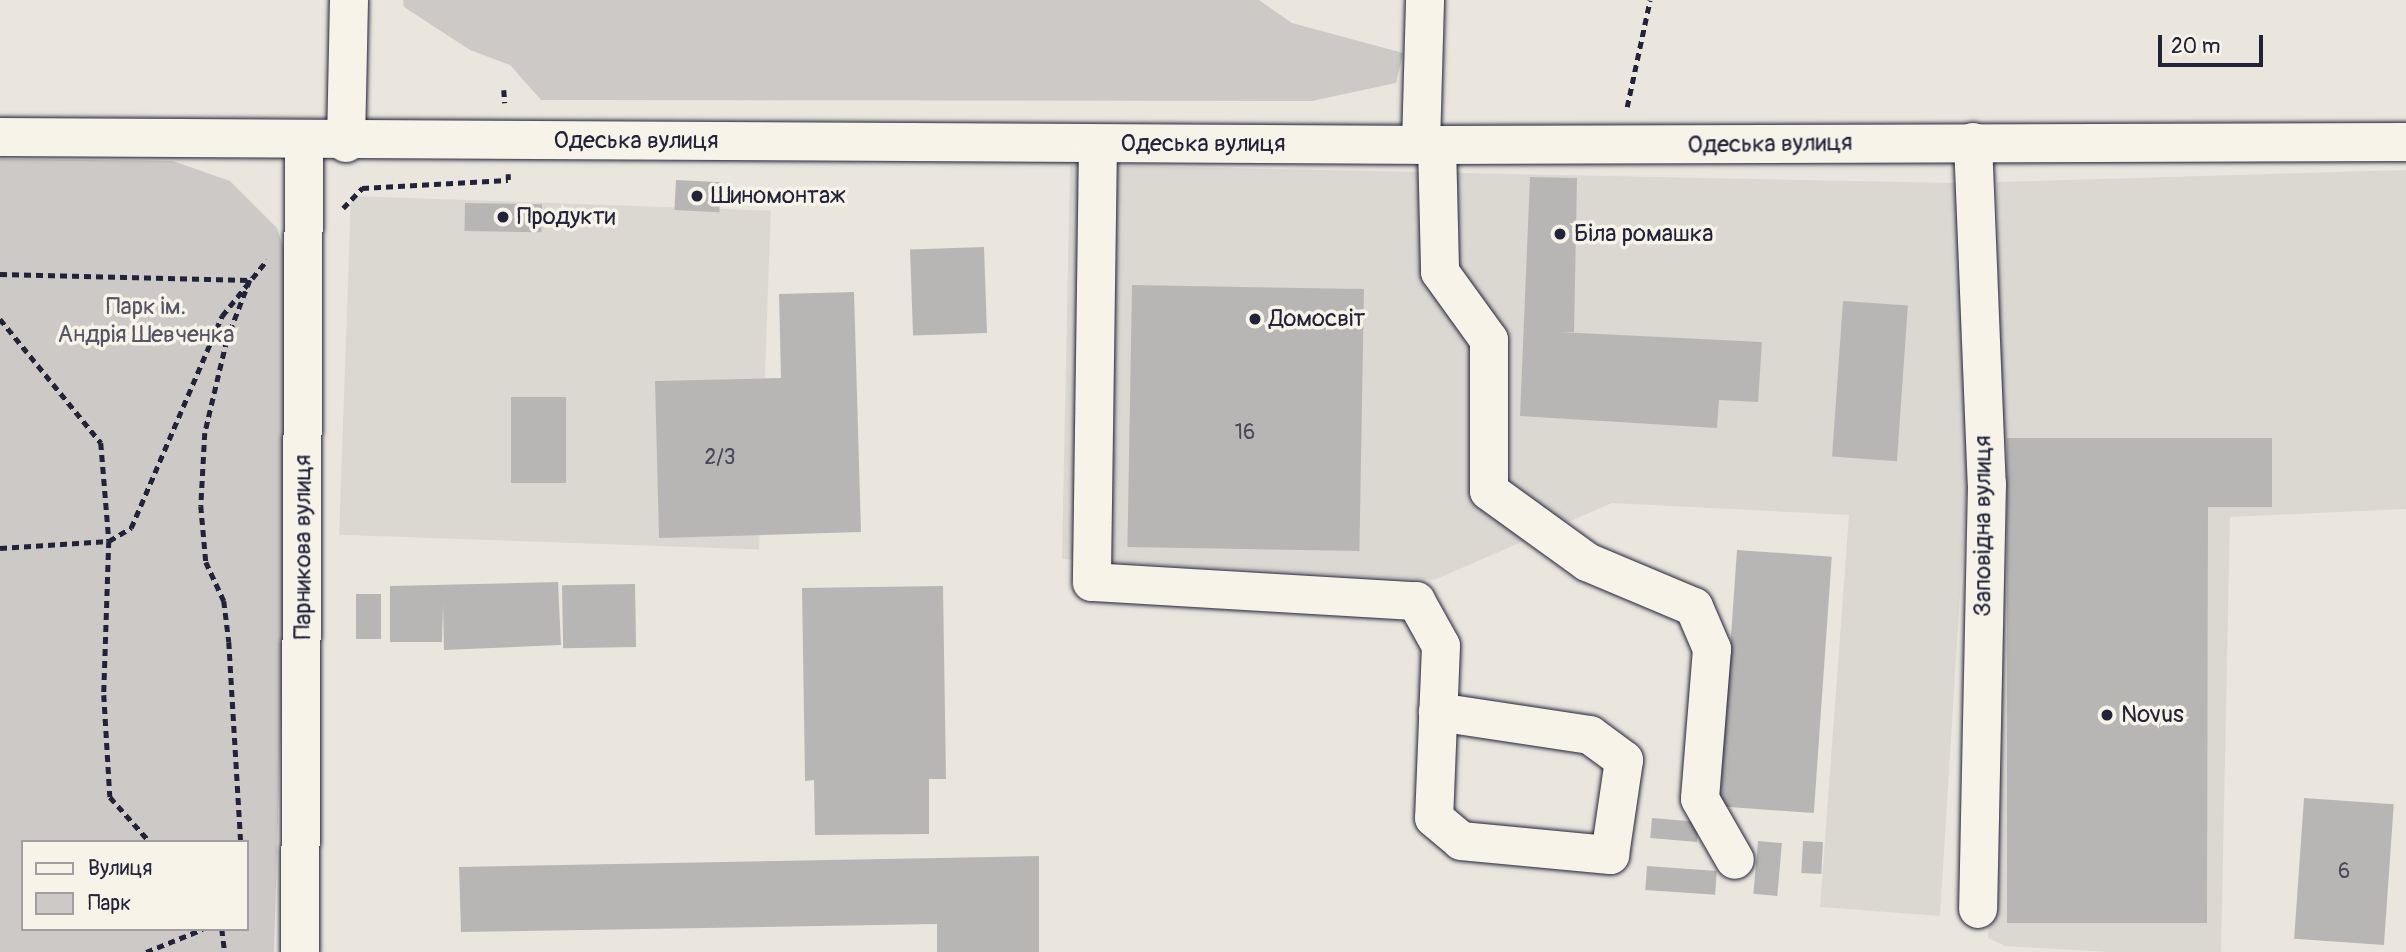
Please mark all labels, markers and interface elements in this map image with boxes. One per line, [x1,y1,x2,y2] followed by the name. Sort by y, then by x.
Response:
[2161,21,2266,65] scale bar
[2171,33,2220,60] text: 20 m
[553,127,719,155] street label: Одеська вулиця
[1687,128,1853,160] street label: Одеська вулиця
[1120,130,1286,158] street label: Одеська вулиця
[711,182,845,210] place label: Шиномонтаж
[689,188,705,204] marker: Шиномонтаж
[517,203,615,231] place label: Продукти
[495,209,511,225] marker: Продукти
[1574,220,1713,248] place label: Біла ромашка
[1552,226,1568,242] marker: Біла ромашка
[58,293,234,349] park label: Парк ім. Андрія Шевченка
[1269,305,1365,333] place label: Домосвіт
[1247,311,1263,327] marker: Домосвіт
[1235,420,1255,446] house number: 16
[1969,435,1997,617] street label: Заповідна вулиця
[705,445,735,471] house number: 2/3
[289,455,317,639] street label: Парникова вулиця
[2121,701,2184,729] place label: Novus
[2099,707,2115,723] marker: Novus
[21,840,248,931] legend
[88,855,152,882] text: Вулиця
[2338,859,2350,885] house number: 6
[88,890,131,917] text: Парк

